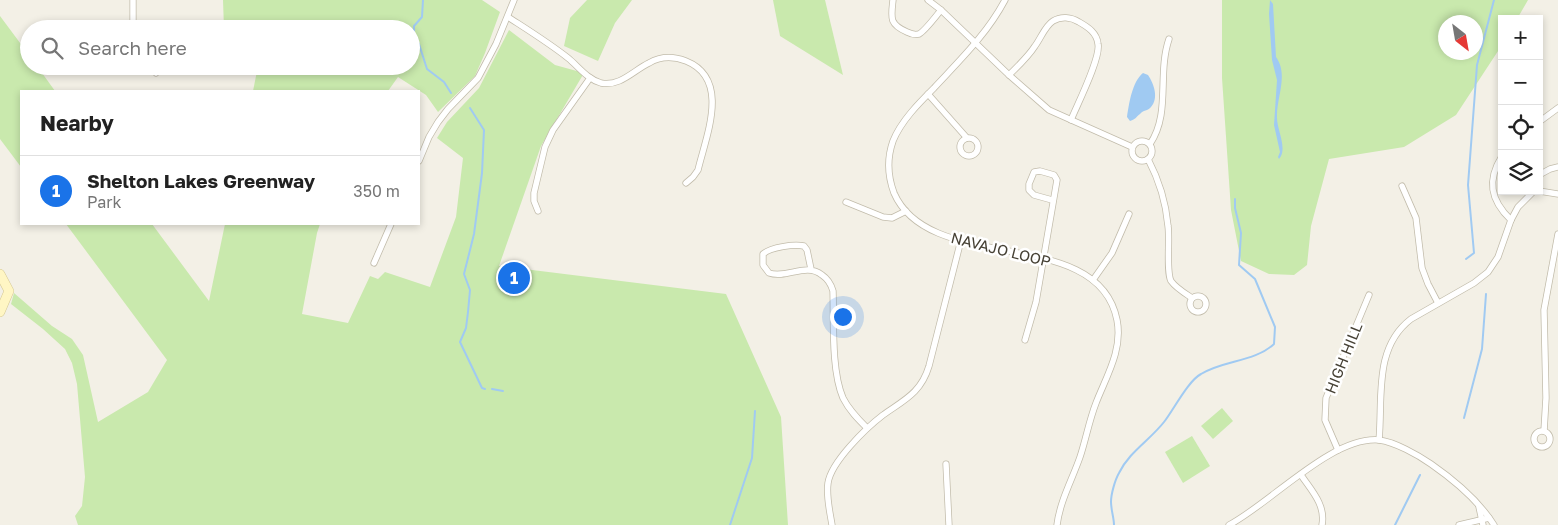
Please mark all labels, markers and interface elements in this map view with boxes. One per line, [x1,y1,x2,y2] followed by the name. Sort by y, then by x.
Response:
[1438,15,1483,60] north arrow
[1498,15,1543,195] map controls
[1498,15,1543,60] button: +
[20,20,420,75] search box
[38,34,66,62] icon: search
[78,36,187,59] text: Search here
[1498,60,1543,105] button: −
[1498,105,1543,150] button: locate
[40,110,114,136] text: Nearby
[1498,150,1543,195] button: layers
[87,169,315,192] text: Shelton Lakes Greenway
[52,181,60,201] text: 1
[353,181,400,201] text: 350 m
[87,192,122,212] text: Park
[949,228,1053,270] street label: NAVAJO LOOP
[498,259,530,297] pin: 1
[830,304,856,330] your location
[1321,319,1366,396] street label: HIGH HILL

